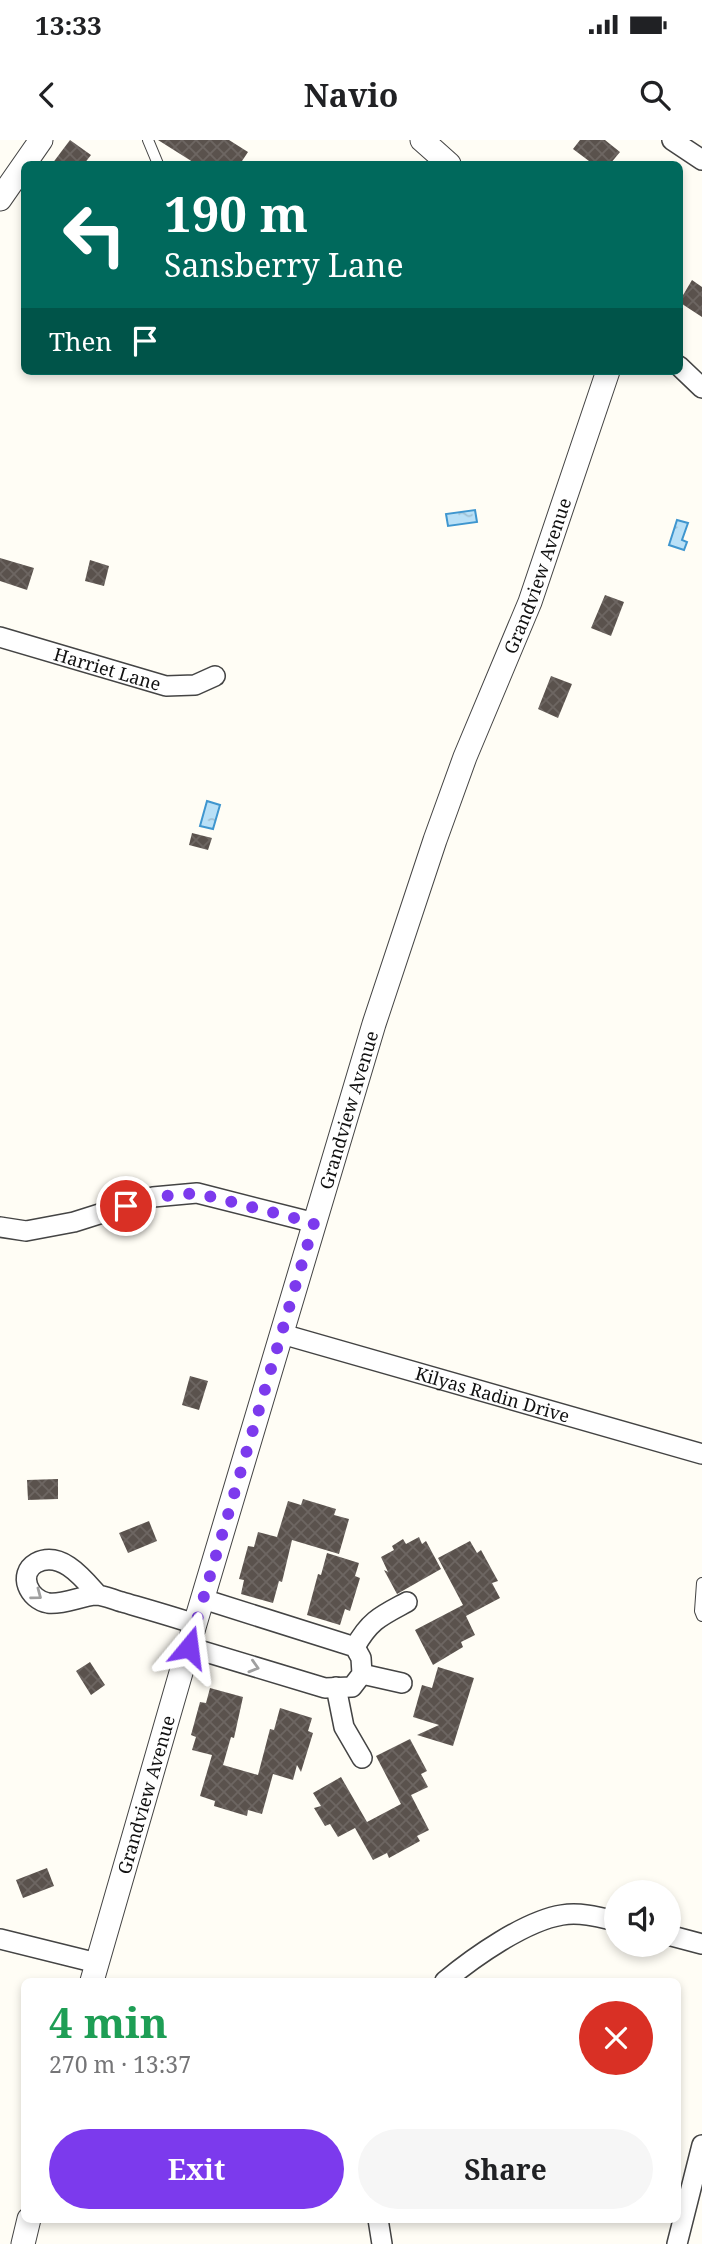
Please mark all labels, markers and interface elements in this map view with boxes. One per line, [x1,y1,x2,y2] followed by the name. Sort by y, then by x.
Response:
[35,7,102,43] text: 13:33
[304,73,398,116] text: Navio
[28,76,66,114] icon: back
[636,76,674,114] icon: search
[164,180,308,246] text: 190 m
[49,189,140,280] icon: left
[164,243,404,286] text: Sansberry Lane
[126,322,164,360] icon: arrive
[49,323,112,359] text: Then
[498,495,576,657] street label: Grandview Avenue
[51,642,164,696] street label: Harriet Lane
[313,1028,383,1192] street label: Grandview Avenue
[96,1176,156,1236] pin
[107,1187,145,1225] icon: arrive
[413,1361,573,1428] street label: Kilyas Radin Drive
[30,1587,42,1599] one-way arrow
[152,1610,226,1684] position arrow
[248,1658,260,1673] one-way arrow
[111,1712,180,1877] street label: Grandview Avenue
[604,1880,681,1957] map controls
[604,1880,681,1957] button: sound
[49,1993,168,2050] text: 4 min
[579,2001,653,2075] button: close
[49,2048,191,2080] text: 270 m · 13:37
[49,2129,344,2209] button: Exit
[358,2129,653,2209] button: Share

